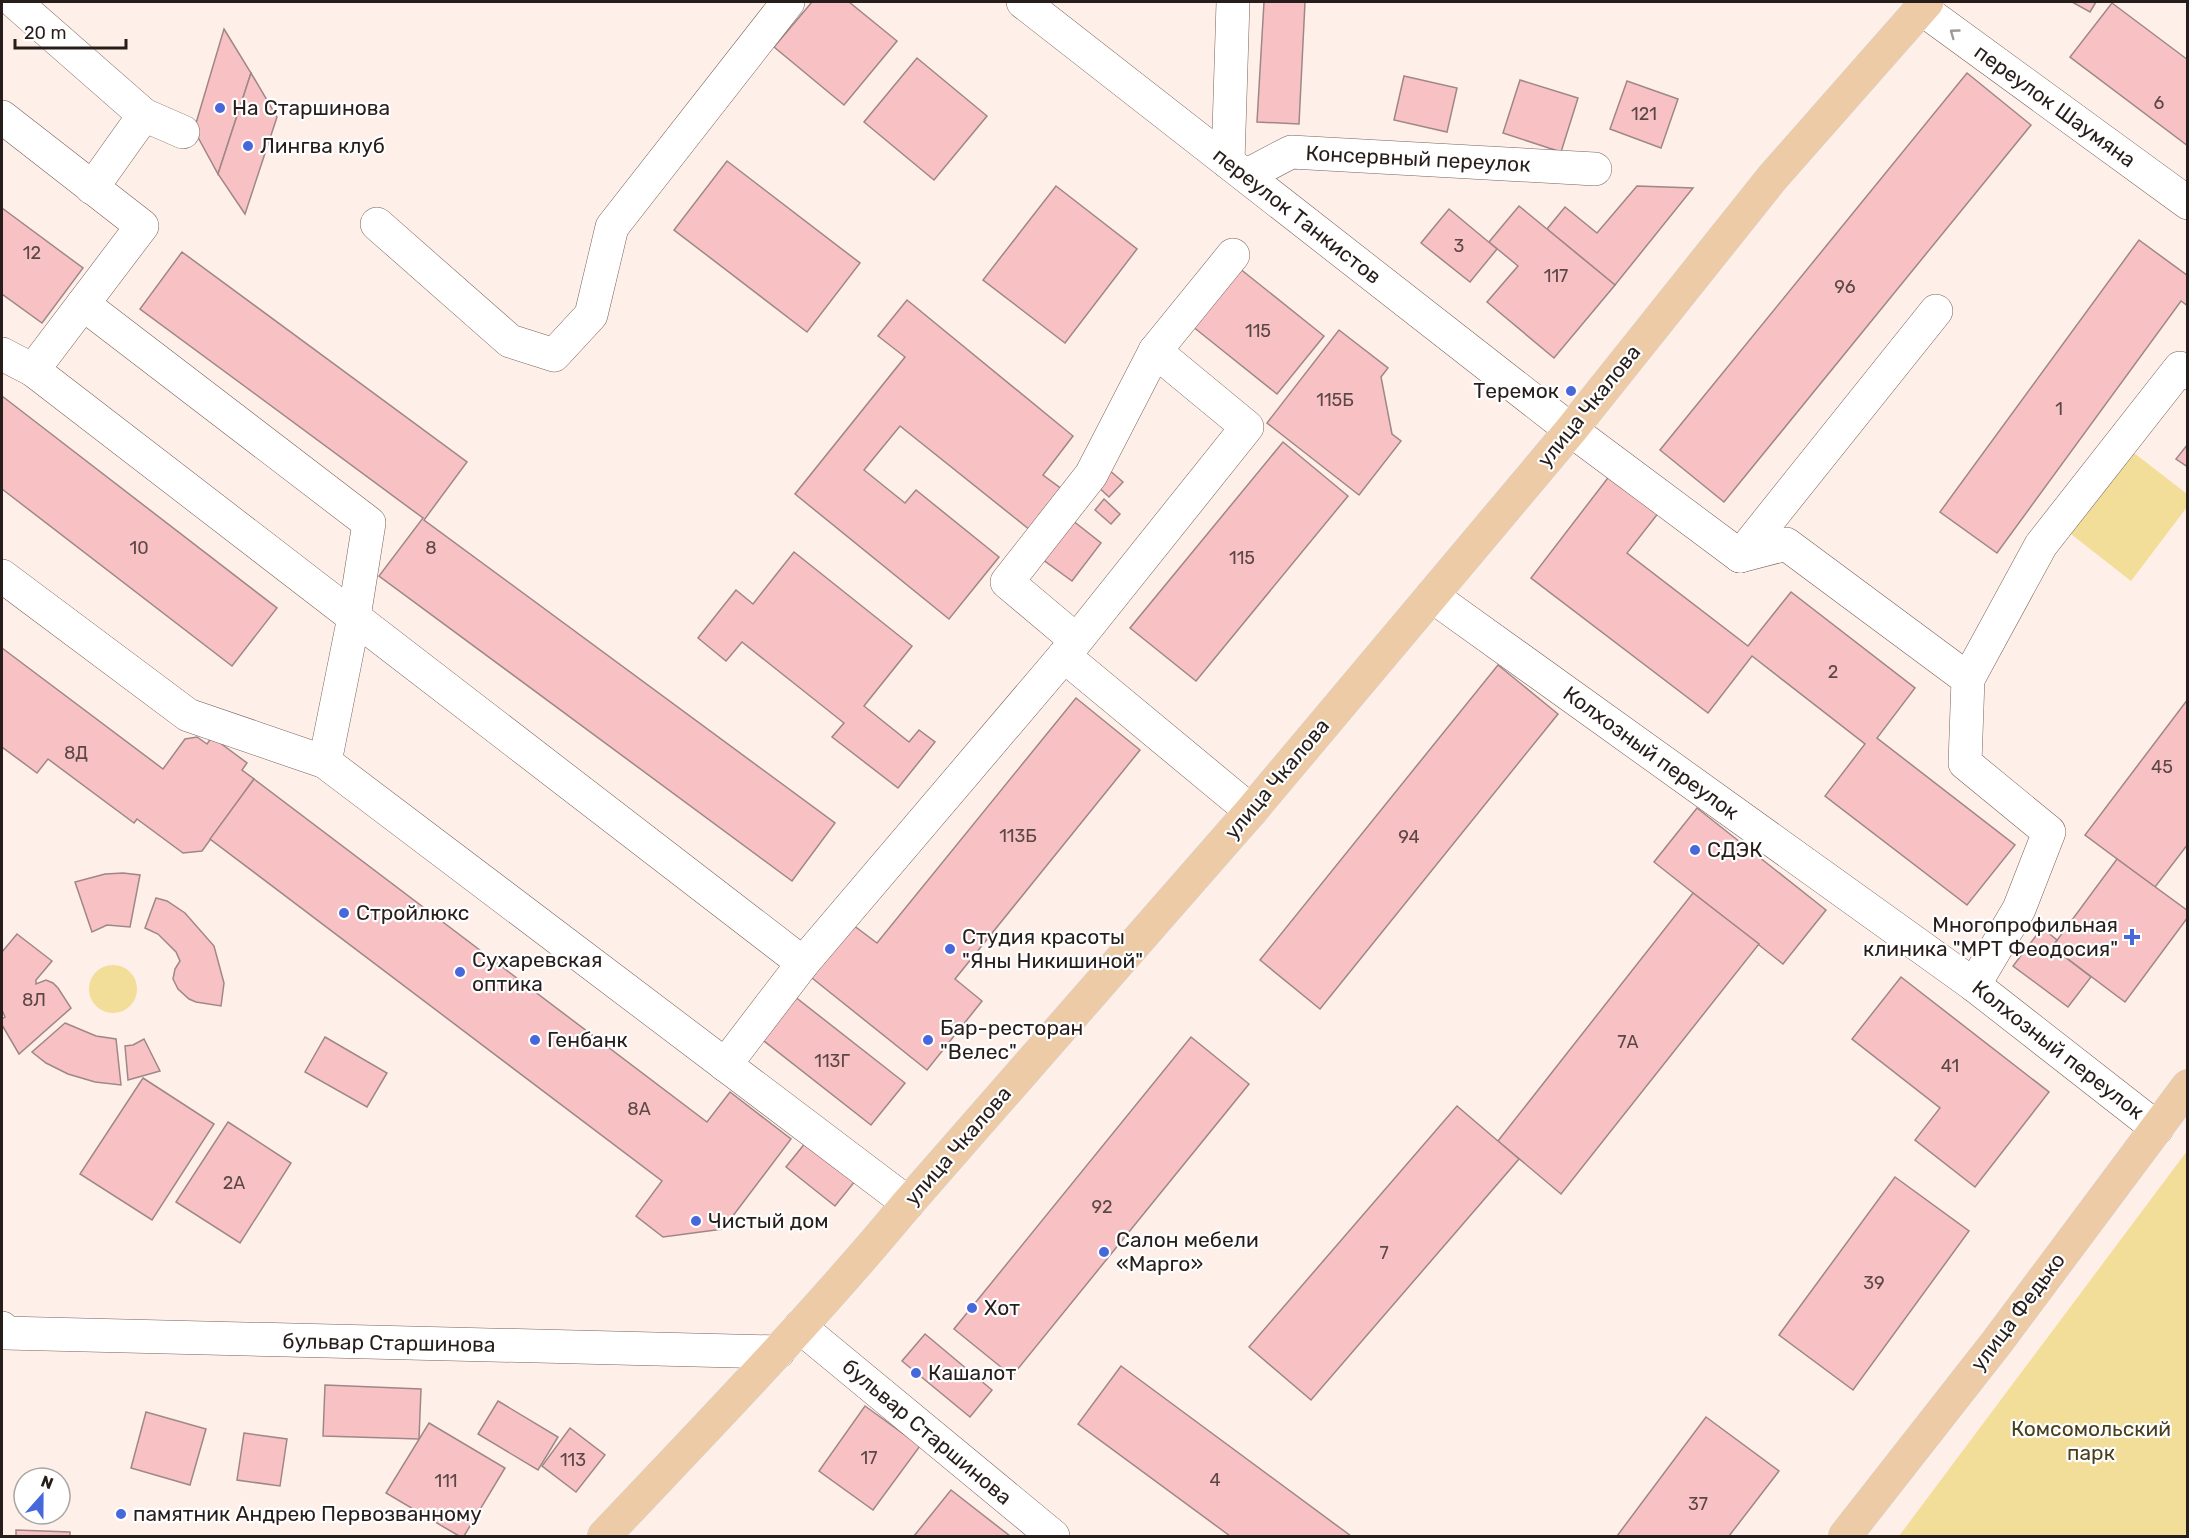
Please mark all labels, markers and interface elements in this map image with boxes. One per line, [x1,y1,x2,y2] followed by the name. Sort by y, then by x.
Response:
[15,12,126,50] scale bar
[24,22,66,44] text: 20 m
[1949,29,1960,40] one-way arrow
[1970,39,2141,172] street label: переулок Шаумяна
[2154,92,2165,114] house number: 6
[232,95,390,120] place label: На Старшинова
[213,101,227,115] marker: На Старшинова
[1631,103,1657,125] house number: 121
[260,133,385,158] place label: Лингва клуб
[241,139,255,153] marker: Лингва клуб
[1305,140,1531,177] street label: Консервный переулок
[1208,142,1386,289] street label: переулок Танкистов
[1454,235,1464,257] house number: 3
[23,242,41,264] house number: 12
[1544,265,1568,287] house number: 117
[1834,276,1856,298] house number: 96
[1245,320,1271,342] house number: 115
[1532,340,1645,472] street label: улица Чкалова
[1473,378,1559,403] place label: Теремок
[1564,384,1578,398] marker: Теремок
[1316,389,1354,411] house number: 115Б
[2055,398,2063,420] house number: 1
[129,537,149,559] house number: 10
[425,537,437,559] house number: 8
[1229,547,1255,569] house number: 115
[1828,661,1838,683] house number: 2
[1559,680,1744,825] street label: Колхозный переулок
[1219,713,1334,844] street label: улица Чкалова
[64,742,88,764] house number: 8Д
[2151,756,2173,778] house number: 45
[999,825,1037,847] house number: 113Б
[1398,826,1420,848] house number: 94
[1707,837,1763,862] place label: СДЭК
[1688,843,1702,857] marker: СДЭК
[356,900,469,925] place label: Стройлюкс
[337,906,351,920] marker: Стройлюкс
[1863,912,2118,961] place label: Многопрофильная клиника "МРТ Феодосия"
[962,924,1143,973] place label: Студия красоты "Яны Никишиной"
[2123,928,2141,946] marker: Многопрофильная клиника "МРТ Феодосия"
[943,942,957,956] marker: Студия красоты "Яны Никишиной"
[472,947,602,996] place label: Сухаревская оптика
[453,965,467,979] marker: Сухаревская оптика
[1967,975,2149,1124] street label: Колхозный переулок
[22,989,46,1011] house number: 8Л
[940,1015,1083,1064] place label: Бар-ресторан "Велес"
[547,1027,628,1052] place label: Генбанк
[1617,1031,1639,1053] house number: 7А
[528,1033,542,1047] marker: Генбанк
[921,1033,935,1047] marker: Бар-ресторан "Велес"
[814,1050,850,1072] house number: 113Г
[1941,1055,1959,1077] house number: 41
[899,1081,1016,1210] street label: улица Чкалова
[627,1098,651,1120] house number: 8А
[223,1172,245,1194] house number: 2А
[1091,1196,1113,1218] house number: 92
[708,1208,829,1233] place label: Чистый дом
[689,1214,703,1228] marker: Чистый дом
[1116,1227,1259,1276] place label: Салон мебели «Марго»
[1379,1242,1389,1264] house number: 7
[1097,1245,1111,1259] marker: Салон мебели «Марго»
[1965,1248,2070,1376] street label: улица Федько
[1863,1272,1885,1294] house number: 39
[984,1295,1020,1320] place label: Хот
[965,1301,979,1315] marker: Хот
[282,1328,496,1357] street label: бульвар Старшинова
[838,1354,1017,1510] street label: бульвар Старшинова
[928,1360,1016,1385] place label: Кашалот
[909,1366,923,1380] marker: Кашалот
[2011,1416,2171,1465] park label: Комсомольский парк
[861,1447,877,1469] house number: 17
[560,1449,586,1471] house number: 113
[12,1466,72,1526] north arrow
[1209,1469,1221,1491] house number: 4
[434,1470,458,1492] house number: 111
[38,1472,56,1493] text: N
[1688,1493,1708,1515] house number: 37
[133,1501,482,1526] place label: памятник Андрею Первозванному
[114,1507,128,1521] marker: памятник Андрею Первозванному

